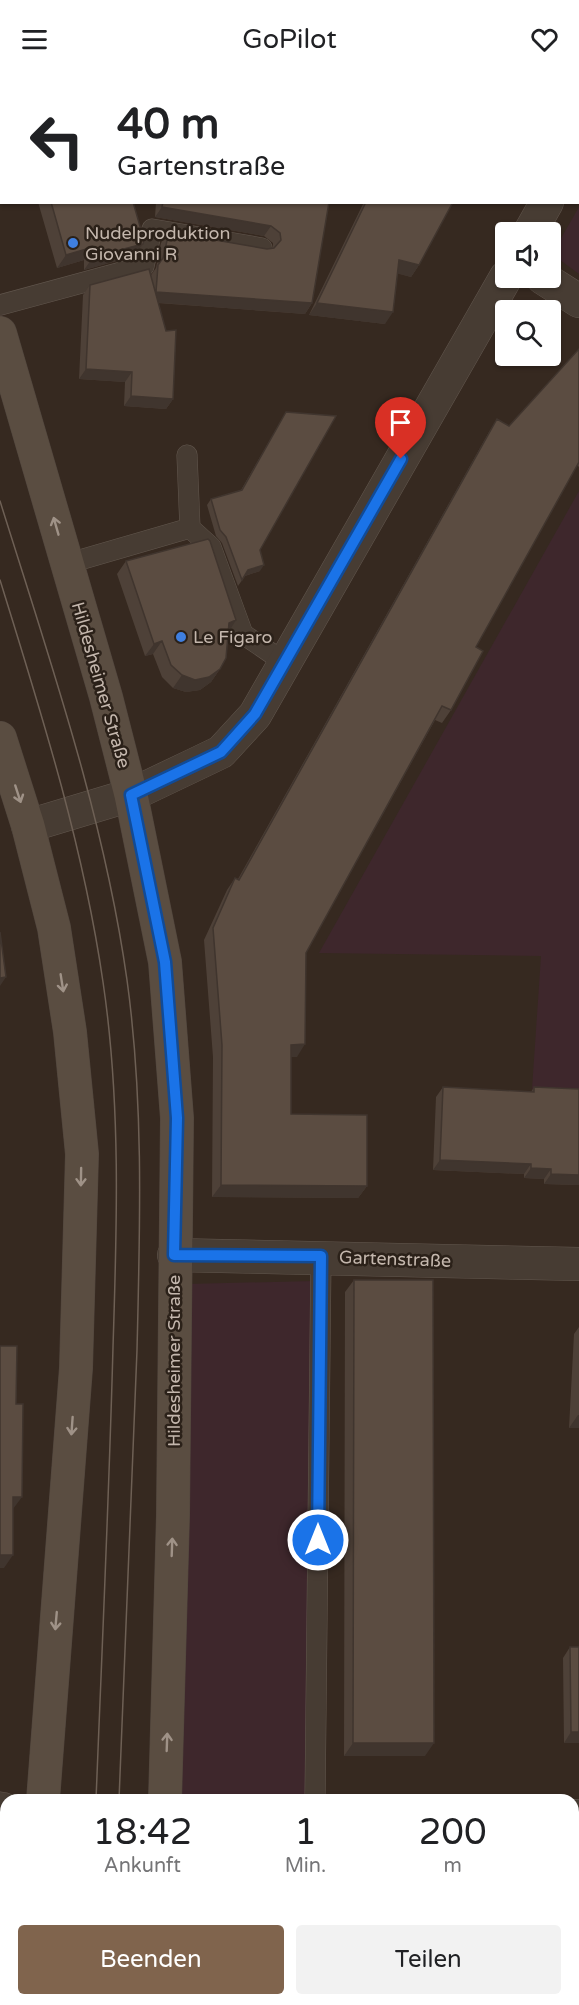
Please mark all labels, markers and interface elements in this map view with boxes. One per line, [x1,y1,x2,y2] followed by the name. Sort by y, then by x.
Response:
[18,23,51,56] icon: menu
[242,23,337,56] text: GoPilot
[528,23,561,56] icon: heart
[117,99,219,150] text: 40 m
[18,102,96,180] icon: left
[117,150,285,183] text: Gartenstraße
[85,222,231,265] place label: Nudelproduktion Giovanni R
[495,222,561,366] map controls
[495,222,561,288] button: sound
[66,236,80,250] marker: Nudelproduktion Giovanni R
[495,300,561,366] button: search
[375,397,426,459] pin
[384,406,417,439] icon: arrive
[49,517,61,536] one-way arrow
[67,599,135,771] street label: Hildesheimer Straße
[193,626,273,648] place label: Le Figaro
[174,630,188,644] marker: Le Figaro
[13,784,24,803] one-way arrow
[57,973,68,993] one-way arrow
[75,1167,87,1187] one-way arrow
[339,1246,451,1272] street label: Gartenstraße
[163,1275,185,1447] street label: Hildesheimer Straße
[67,1416,78,1436] one-way arrow
[286,1508,350,1572] position arrow
[166,1537,178,1557] one-way arrow
[50,1610,61,1630] one-way arrow
[161,1732,172,1752] one-way arrow
[92,1811,192,1854] text: 18:42
[294,1811,317,1854] text: 1
[419,1811,487,1854] text: 200
[104,1854,181,1878] text: Ankunft
[285,1854,326,1878] text: Min.
[443,1854,462,1878] text: m
[18,1925,284,1994] button: Beenden
[296,1925,561,1994] button: Teilen

